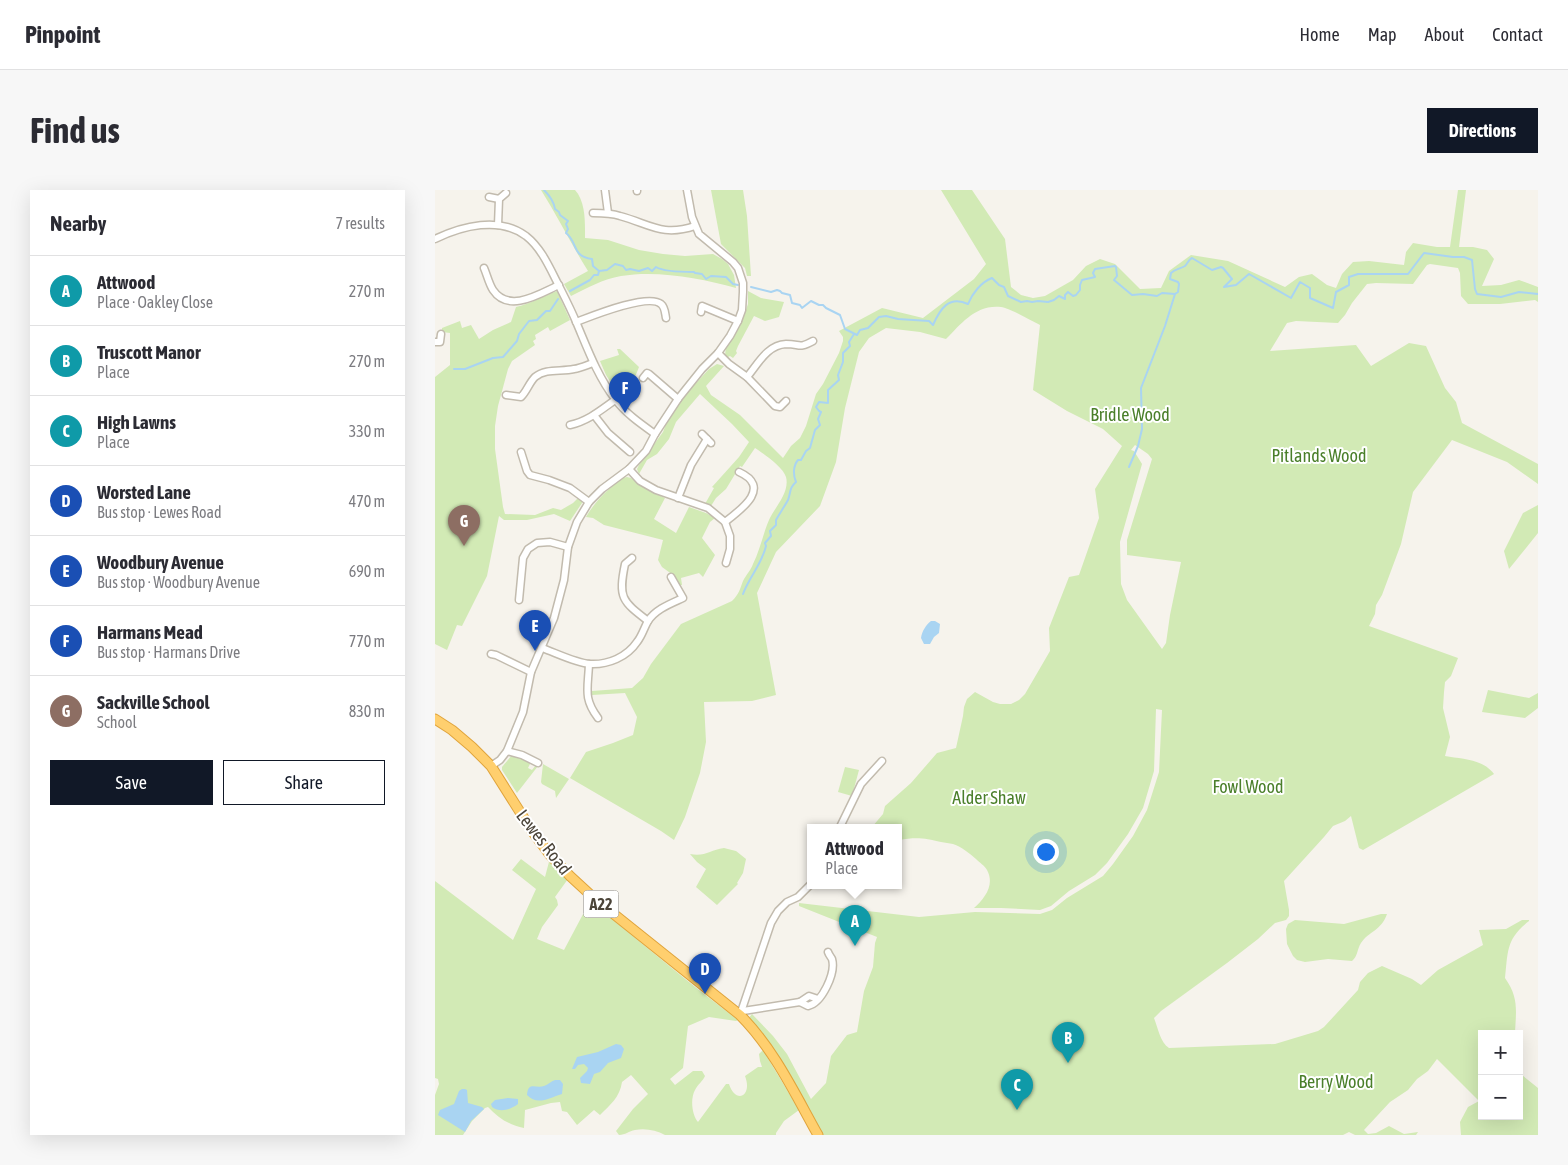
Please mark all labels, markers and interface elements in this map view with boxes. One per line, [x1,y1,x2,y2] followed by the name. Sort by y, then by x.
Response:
[25,21,100,48] text: Pinpoint
[1300,24,1340,45] text: Home
[1368,24,1397,45] text: Map
[1425,24,1464,45] text: About
[1492,24,1543,45] text: Contact
[1427,108,1538,153] button: Directions
[30,110,120,150] text: Find us
[50,211,106,235] text: Nearby
[335,214,385,232] text: 7 results
[97,271,155,293] text: Attwood
[62,282,70,300] text: A
[349,282,385,300] text: 270 m
[97,293,213,311] text: Place · Oakley Close
[97,341,201,363] text: Truscott Manor
[62,352,70,370] text: B
[349,352,385,370] text: 270 m
[97,363,130,381] text: Place
[609,372,641,413] pin: F
[1090,404,1170,425] park label: Bridle Wood
[97,411,176,433] text: High Lawns
[62,422,70,440] text: C
[349,422,385,440] text: 330 m
[97,433,130,451] text: Place
[1272,445,1366,466] park label: Pitlands Wood
[97,481,191,503] text: Worsted Lane
[62,492,70,510] text: D
[349,492,385,510] text: 470 m
[97,503,222,521] text: Bus stop · Lewes Road
[448,505,480,546] pin: G
[97,551,224,573] text: Woodbury Avenue
[63,562,69,580] text: E
[349,562,385,580] text: 690 m
[97,573,260,591] text: Bus stop · Woodbury Avenue
[519,610,551,651] pin: E
[97,621,203,643] text: Harmans Mead
[63,632,69,650] text: F
[349,632,385,650] text: 770 m
[97,643,240,661] text: Bus stop · Harmans Drive
[97,691,210,713] text: Sackville School
[62,702,70,720] text: G
[349,702,385,720] text: 830 m
[97,713,137,731] text: School
[50,760,213,805] button: Save
[223,760,385,805] button: Share
[1212,776,1284,797] park label: Fowl Wood
[952,787,1026,808] park label: Alder Shaw
[512,805,576,879] street label: Lewes Road
[807,824,902,889] popup
[825,837,884,859] text: Attwood
[1033,839,1059,865] your location
[825,859,858,877] text: Place
[583,891,619,918] road number: A22
[839,905,871,946] pin: A
[689,953,721,994] pin: D
[1052,1022,1084,1063] pin: B
[1478,1030,1523,1120] map controls
[1478,1030,1523,1075] button: +
[1001,1069,1033,1110] pin: C
[1298,1071,1374,1092] park label: Berry Wood
[1478,1075,1523,1120] button: −

